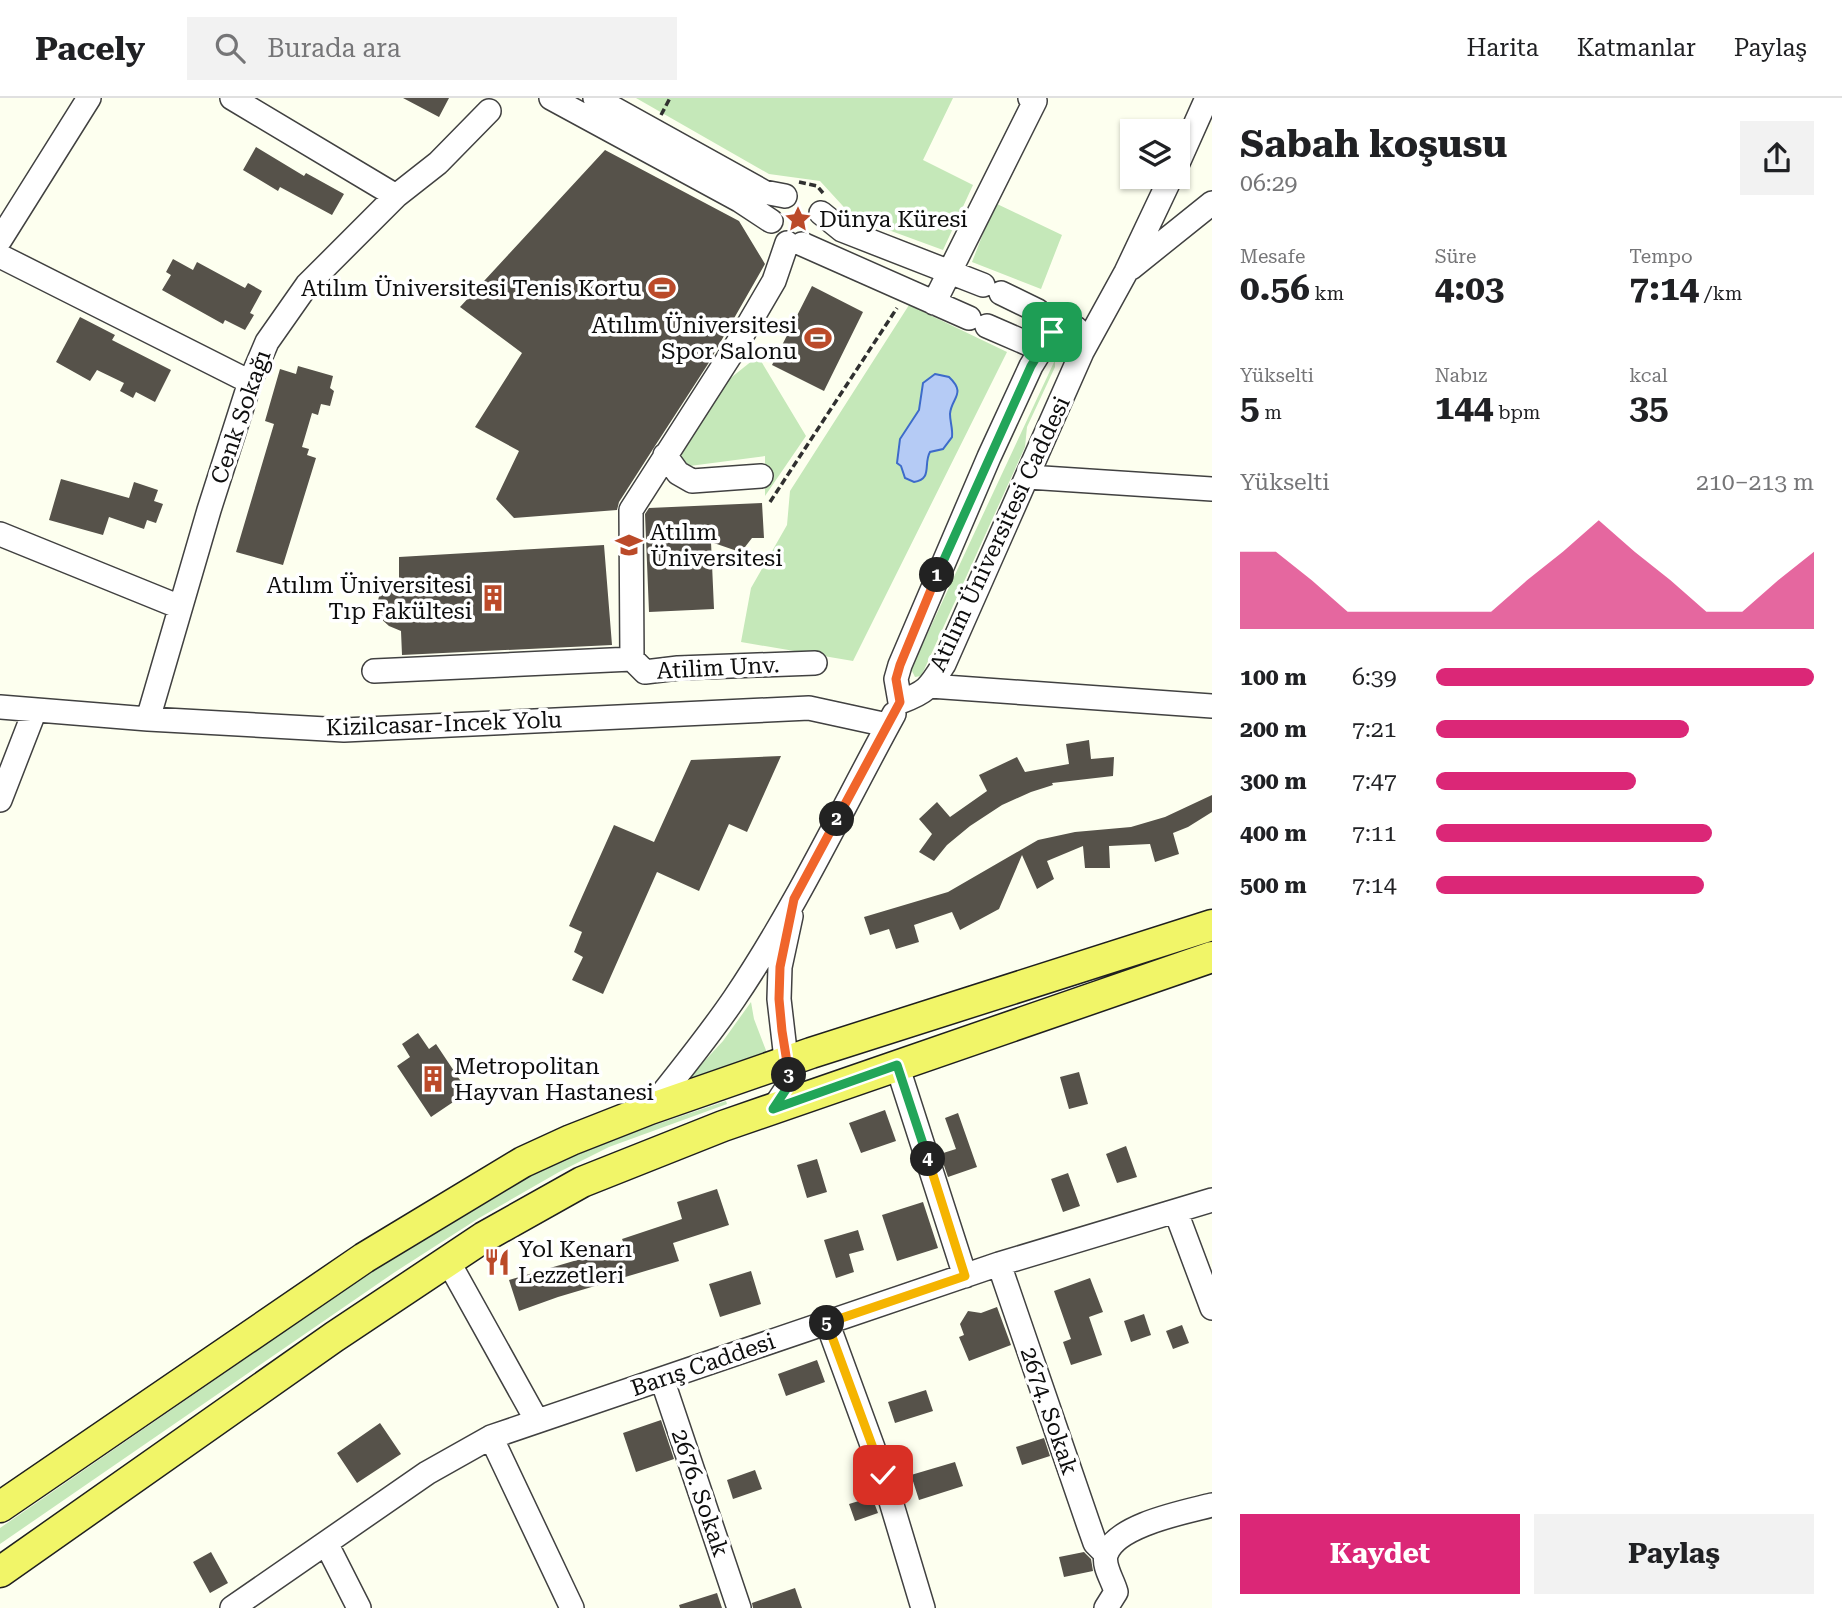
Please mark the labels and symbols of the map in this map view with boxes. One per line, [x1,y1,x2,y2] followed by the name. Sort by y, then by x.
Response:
[783,204,813,234] place icon: Dünya Küresi
[819,206,968,233] place label: Dünya Küresi
[647,273,677,303] sports icon: Atılım Üniversitesi Tenis Kortu
[301,275,641,302] place label: Atılım Üniversitesi Tenis Kortu
[1022,302,1082,362] pin
[591,312,797,365] place label: Atılım Üniversitesi Spor Salonu
[803,323,833,353] sports icon: Atılım Üniversitesi Spor Salonu
[206,347,276,487] street label: Cenk Sokağı
[924,392,1076,676] street label: Atılım Üniversitesi Caddesi
[650,519,783,572] place label: Atılım Üniversitesi
[614,530,644,560] school or university icon: Atılım Üniversitesi
[920,558,954,592] pin: 1
[266,572,472,625] place label: Atılım Üniversitesi Tıp Fakültesi
[478,583,508,613] building icon: Atılım Üniversitesi Tıp Fakültesi
[656,651,780,685] street label: Atilim Unv.
[325,706,563,742] street label: Kizilcasar-Incek Yolu
[820,802,854,836] pin: 2
[454,1053,654,1106] place label: Metropolitan Hayvan Hastanesi
[772,1058,806,1093] pin: 3
[418,1064,448,1094] building icon: Metropolitan Hayvan Hastanesi
[911,1142,946,1176] pin: 4
[518,1236,632,1289] place label: Yol Kenarı Lezzetleri
[482,1247,512,1277] restaurant icon: Yol Kenarı Lezzetleri
[810,1306,844,1340] pin: 5
[627,1328,779,1402] street label: Barış Caddesi
[1015,1344,1084,1479] street label: 2674. Sokak
[666,1426,735,1561] street label: 2676. Sokak
[853,1445,913,1505] pin

